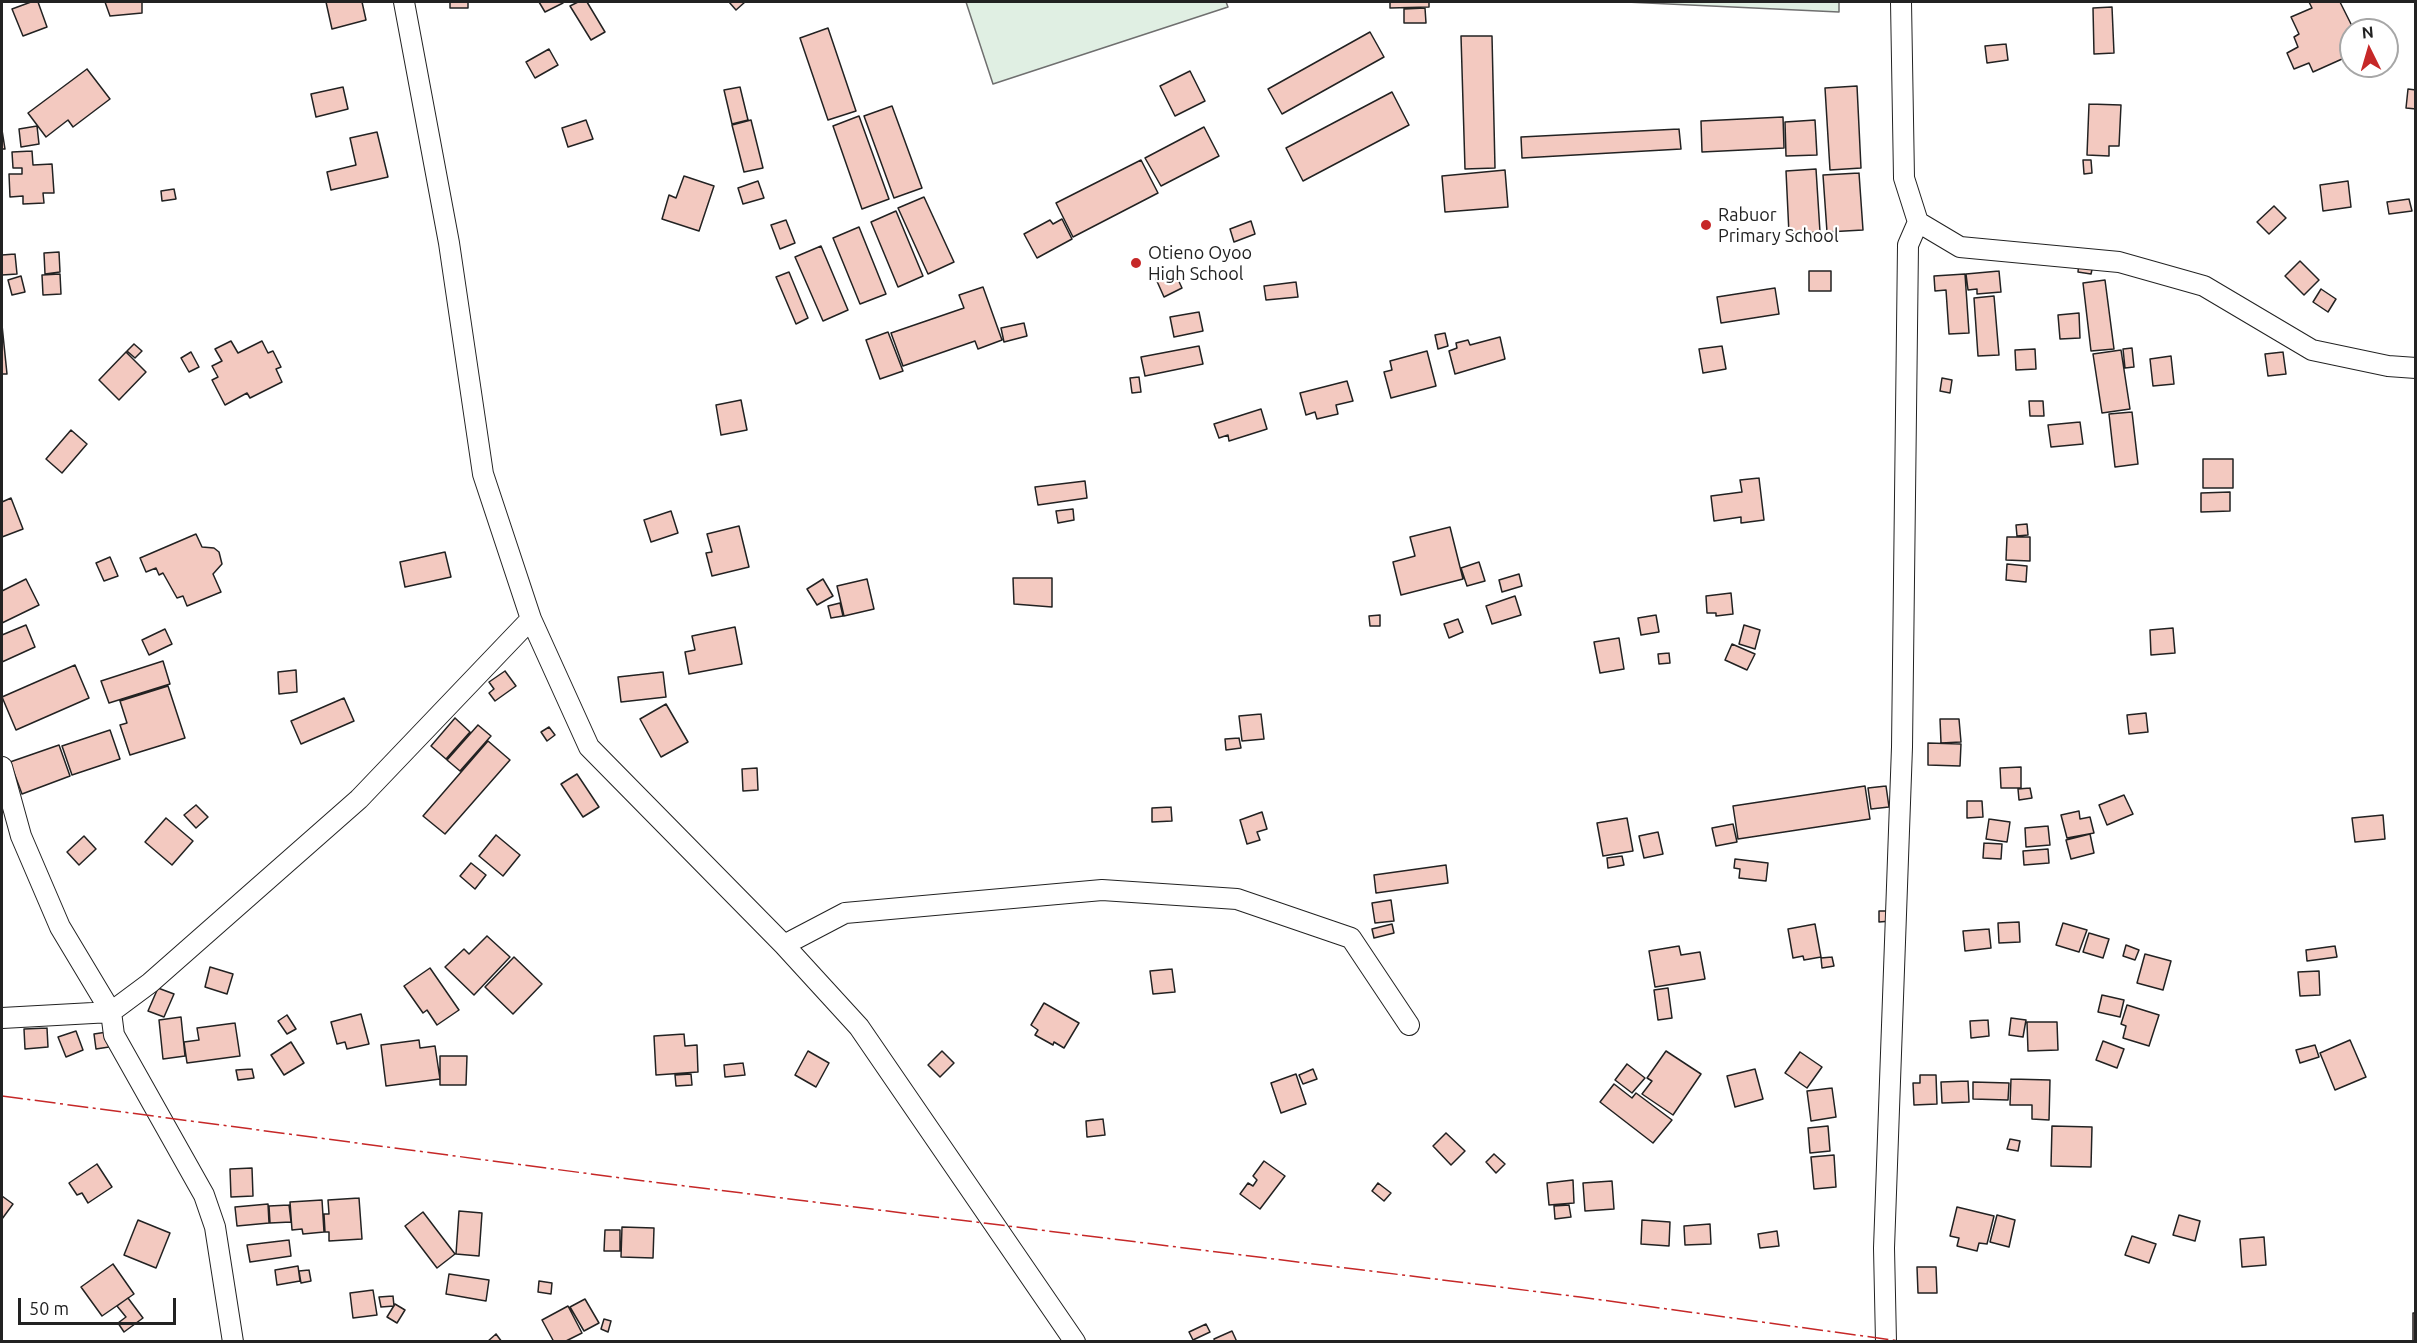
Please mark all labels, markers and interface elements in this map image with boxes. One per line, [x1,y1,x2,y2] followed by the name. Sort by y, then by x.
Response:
[2339,18,2399,78] north arrow
[2361,23,2374,42] text: N
[1718,204,1839,246] place label: Rabuor Primary School
[1699,218,1713,232] marker: Rabuor Primary School
[1148,242,1252,284] place label: Otieno Oyoo High School
[1129,256,1143,270] marker: Otieno Oyoo High School
[21,1286,178,1324] scale bar
[29,1298,69,1318] text: 50 m

